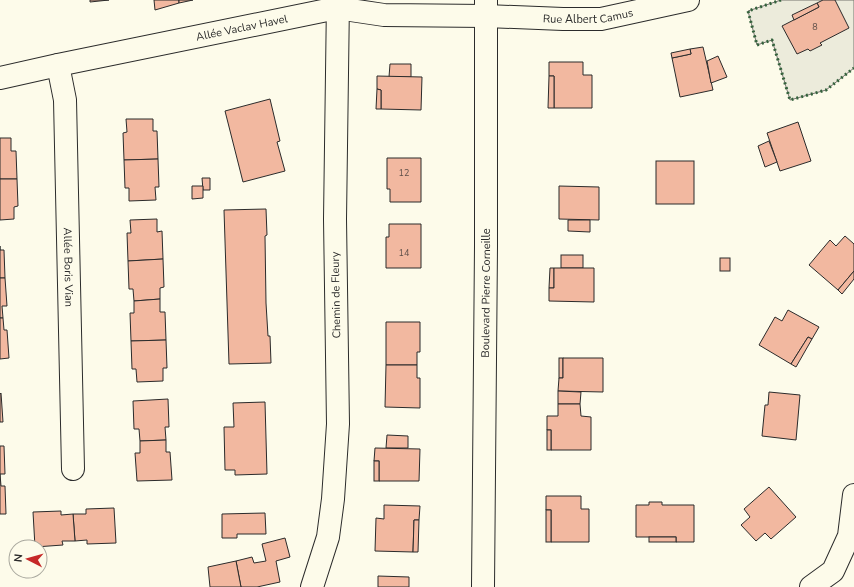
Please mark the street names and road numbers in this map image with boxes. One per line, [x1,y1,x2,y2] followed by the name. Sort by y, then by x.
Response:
[543,5,634,27] street label: Rue Albert Camus
[195,11,290,44] street label: Allée Vaclav Havel
[60,227,77,307] street label: Allée Boris Vian
[478,228,494,358] street label: Boulevard Pierre Corneille
[328,251,344,339] street label: Chemin de Fleury

